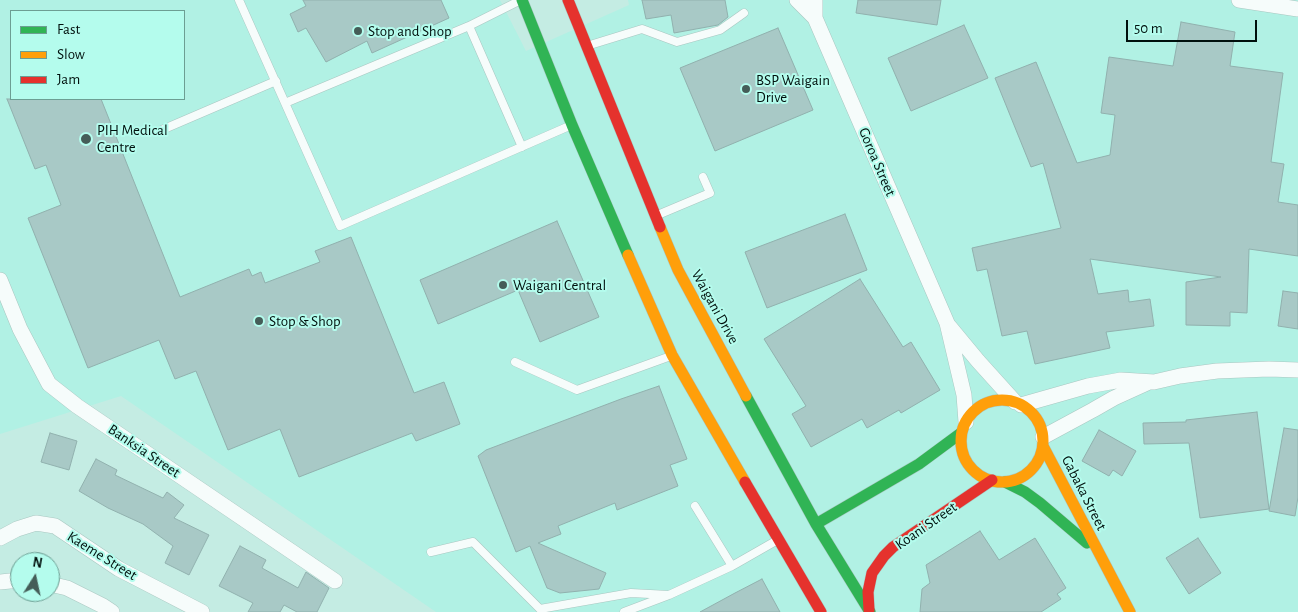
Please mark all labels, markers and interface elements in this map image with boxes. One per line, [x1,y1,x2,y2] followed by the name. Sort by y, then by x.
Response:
[10,10,185,100] legend
[1128,10,1259,42] scale bar
[1134,21,1163,36] text: 50 m
[57,22,80,37] text: Fast
[368,22,452,40] place label: Stop and Shop
[352,25,364,37] marker: Stop and Shop
[57,47,85,62] text: Slow
[756,71,830,106] place label: BSP Waigain Drive
[57,72,80,87] text: Jam
[740,83,752,95] marker: BSP Waigain Drive
[97,121,168,156] place label: PIH Medical Centre
[854,125,900,199] street label: Goroa Street
[79,132,93,146] marker: PIH Medical Centre
[687,267,743,347] street label: Waigani Drive
[513,276,606,294] place label: Waigani Central
[497,279,509,291] marker: Waigani Central
[269,312,341,330] place label: Stop & Shop
[253,315,265,327] marker: Stop & Shop
[104,420,184,482] street label: Banksia Street
[1057,453,1111,533] street label: Gabaka Street
[892,498,960,554] street label: Koani Street
[64,528,140,584] street label: Kaeme Street
[10,552,60,602] north arrow
[31,555,43,571] text: N

